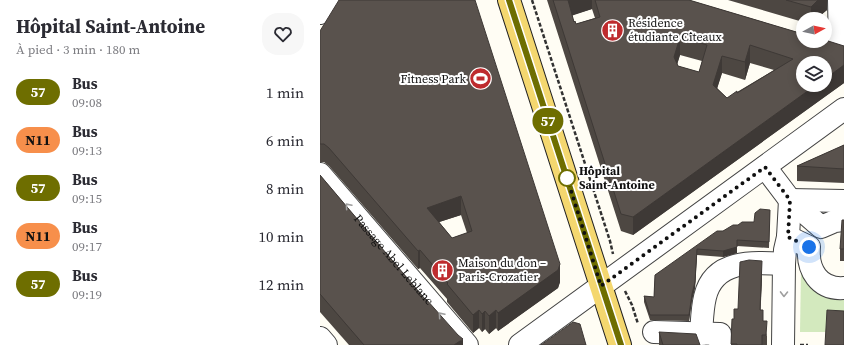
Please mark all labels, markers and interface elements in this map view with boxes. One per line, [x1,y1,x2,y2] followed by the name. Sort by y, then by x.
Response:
[796,12,832,48] north arrow
[796,12,832,92] map controls
[16,13,205,39] text: Hôpital Saint-Antoine
[262,13,304,55] button: heart
[628,15,723,45] place label: Résidence étudiante Cîteaux
[599,17,625,43] building icon: Résidence étudiante Cîteaux
[16,41,140,58] text: À pied · 3 min · 180 m
[796,56,832,92] button: layers
[468,66,494,92] sports icon: Fitness Park
[400,71,466,87] place label: Fitness Park
[72,73,98,94] text: Bus
[30,82,46,102] text: 57
[266,82,304,103] text: 1 min
[72,94,102,111] text: 09:08
[530,108,566,134] line badge: 57
[540,111,556,131] text: 57
[72,121,98,142] text: Bus
[25,130,51,150] text: N11
[266,130,304,151] text: 6 min
[72,142,102,159] text: 09:13
[579,163,655,193] place label: Hôpital Saint-Antoine
[72,169,98,190] text: Bus
[558,169,576,187] marker: Hôpital Saint-Antoine
[30,178,46,198] text: 57
[266,178,304,199] text: 8 min
[72,190,102,207] text: 09:15
[345,203,352,211] one-way arrow
[350,211,437,308] street label: Passage Abel Leblanc
[72,217,98,238] text: Bus
[25,226,51,246] text: N11
[258,226,304,247] text: 10 min
[799,237,819,257] your location
[72,238,102,255] text: 09:17
[458,255,546,285] place label: Maison du don – Paris-Crozatier
[430,257,456,283] building icon: Maison du don – Paris-Crozatier
[72,265,98,286] text: Bus
[30,274,46,294] text: 57
[258,274,304,295] text: 12 min
[72,286,102,303] text: 09:19
[779,291,788,297] one-way arrow
[439,313,446,320] one-way arrow

